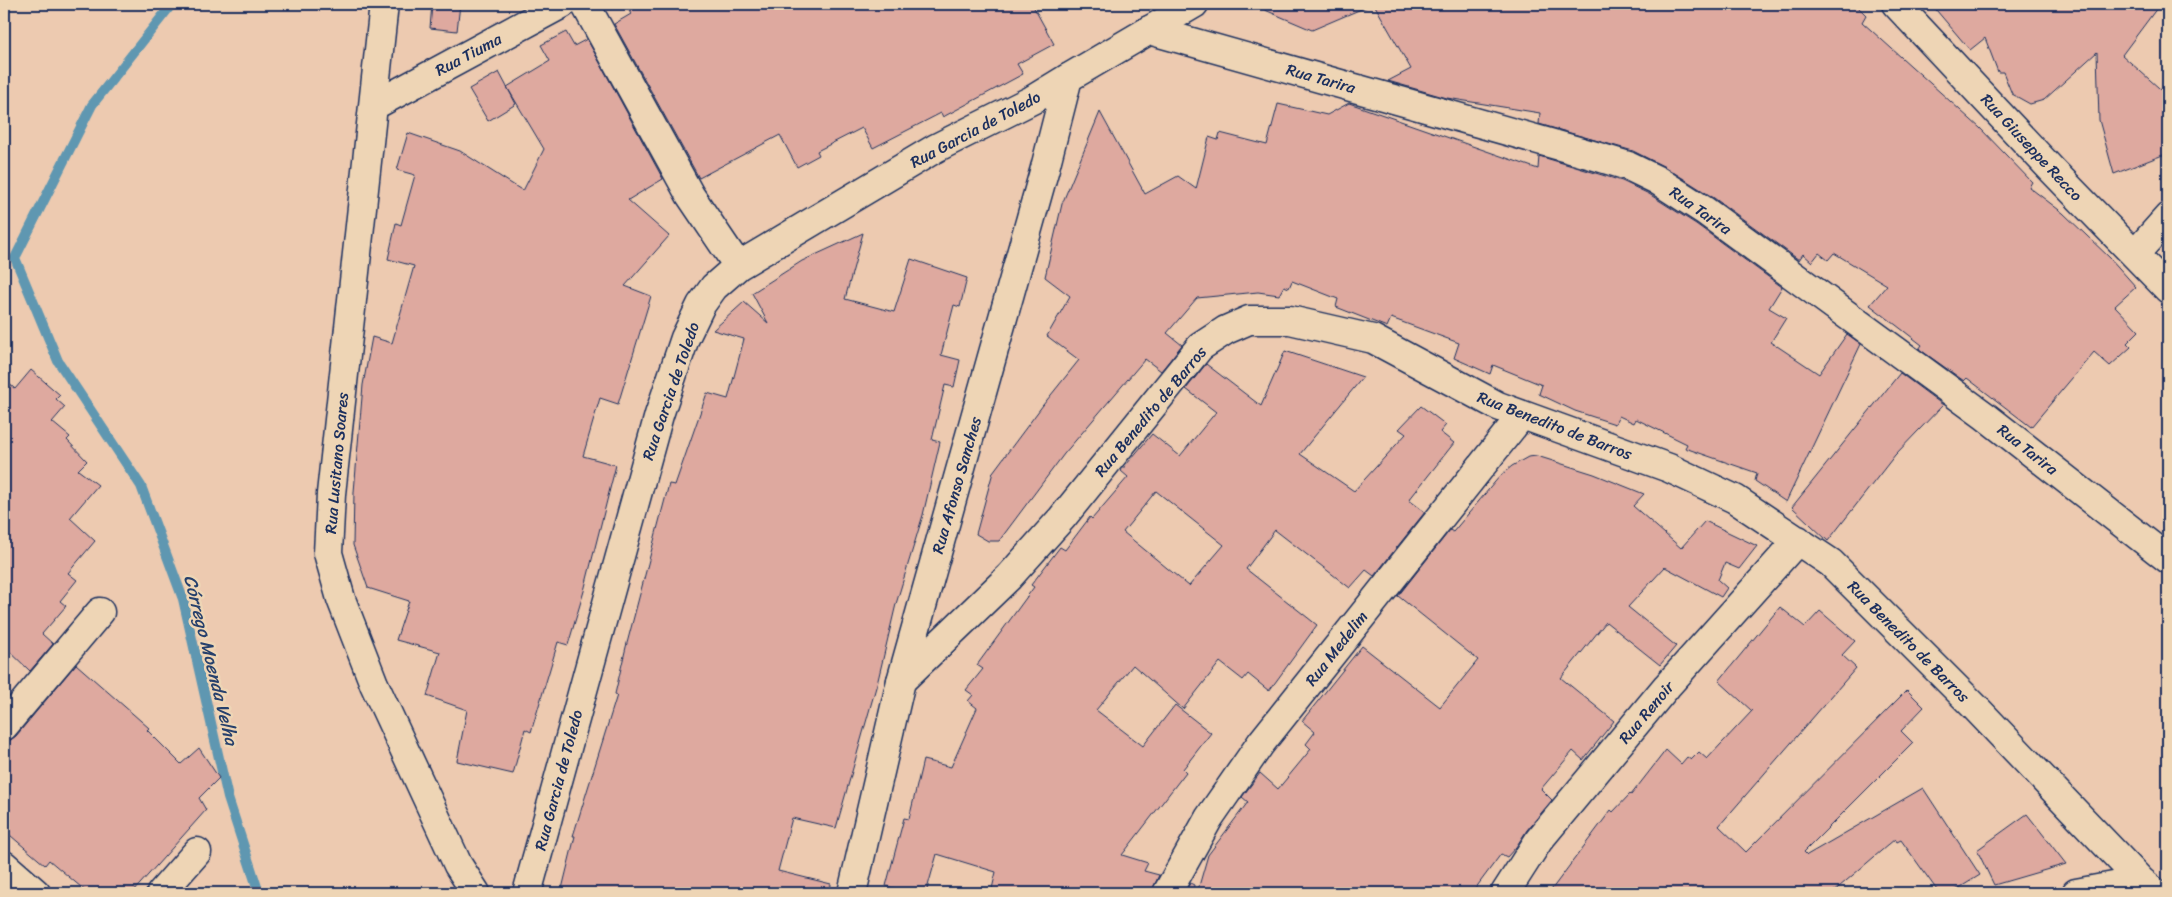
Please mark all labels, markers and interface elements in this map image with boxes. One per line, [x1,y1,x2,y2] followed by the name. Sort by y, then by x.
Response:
[430,24,508,84] street label: Rua Tiuma
[1283,55,1360,102] street label: Rua Tarira
[905,83,1046,176] street label: Rua Garcia de Toledo
[1973,86,2090,208] street label: Rua Giuseppe Recco
[1663,178,1739,243] street label: Rua Tarira
[633,318,708,464] street label: Rua Garcia de Toledo
[1087,339,1215,483] street label: Rua Benedito de Barros
[1473,383,1637,469] street label: Rua Benedito de Barros
[316,390,357,535] street label: Rua Lusitano Soares
[923,412,990,557] street label: Rua Afonso Sanches
[1991,416,2065,483] street label: Rua Tarira
[174,571,248,750] water label: Córrego Moenda Velha
[1840,573,1977,710] street label: Rua Benedito de Barros
[1297,604,1375,693] street label: Rua Medelim
[1611,673,1683,751] street label: Rua Renoir
[526,706,591,854] street label: Rua Garcia de Toledo

